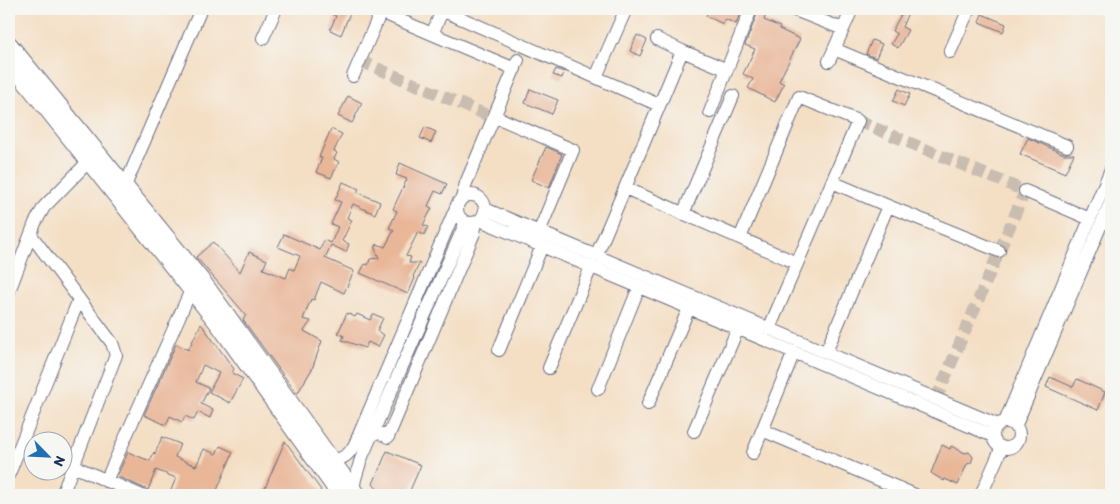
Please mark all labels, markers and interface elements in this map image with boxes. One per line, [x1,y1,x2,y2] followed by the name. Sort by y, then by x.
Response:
[22,432,72,482] north arrow
[50,453,69,469] text: N

